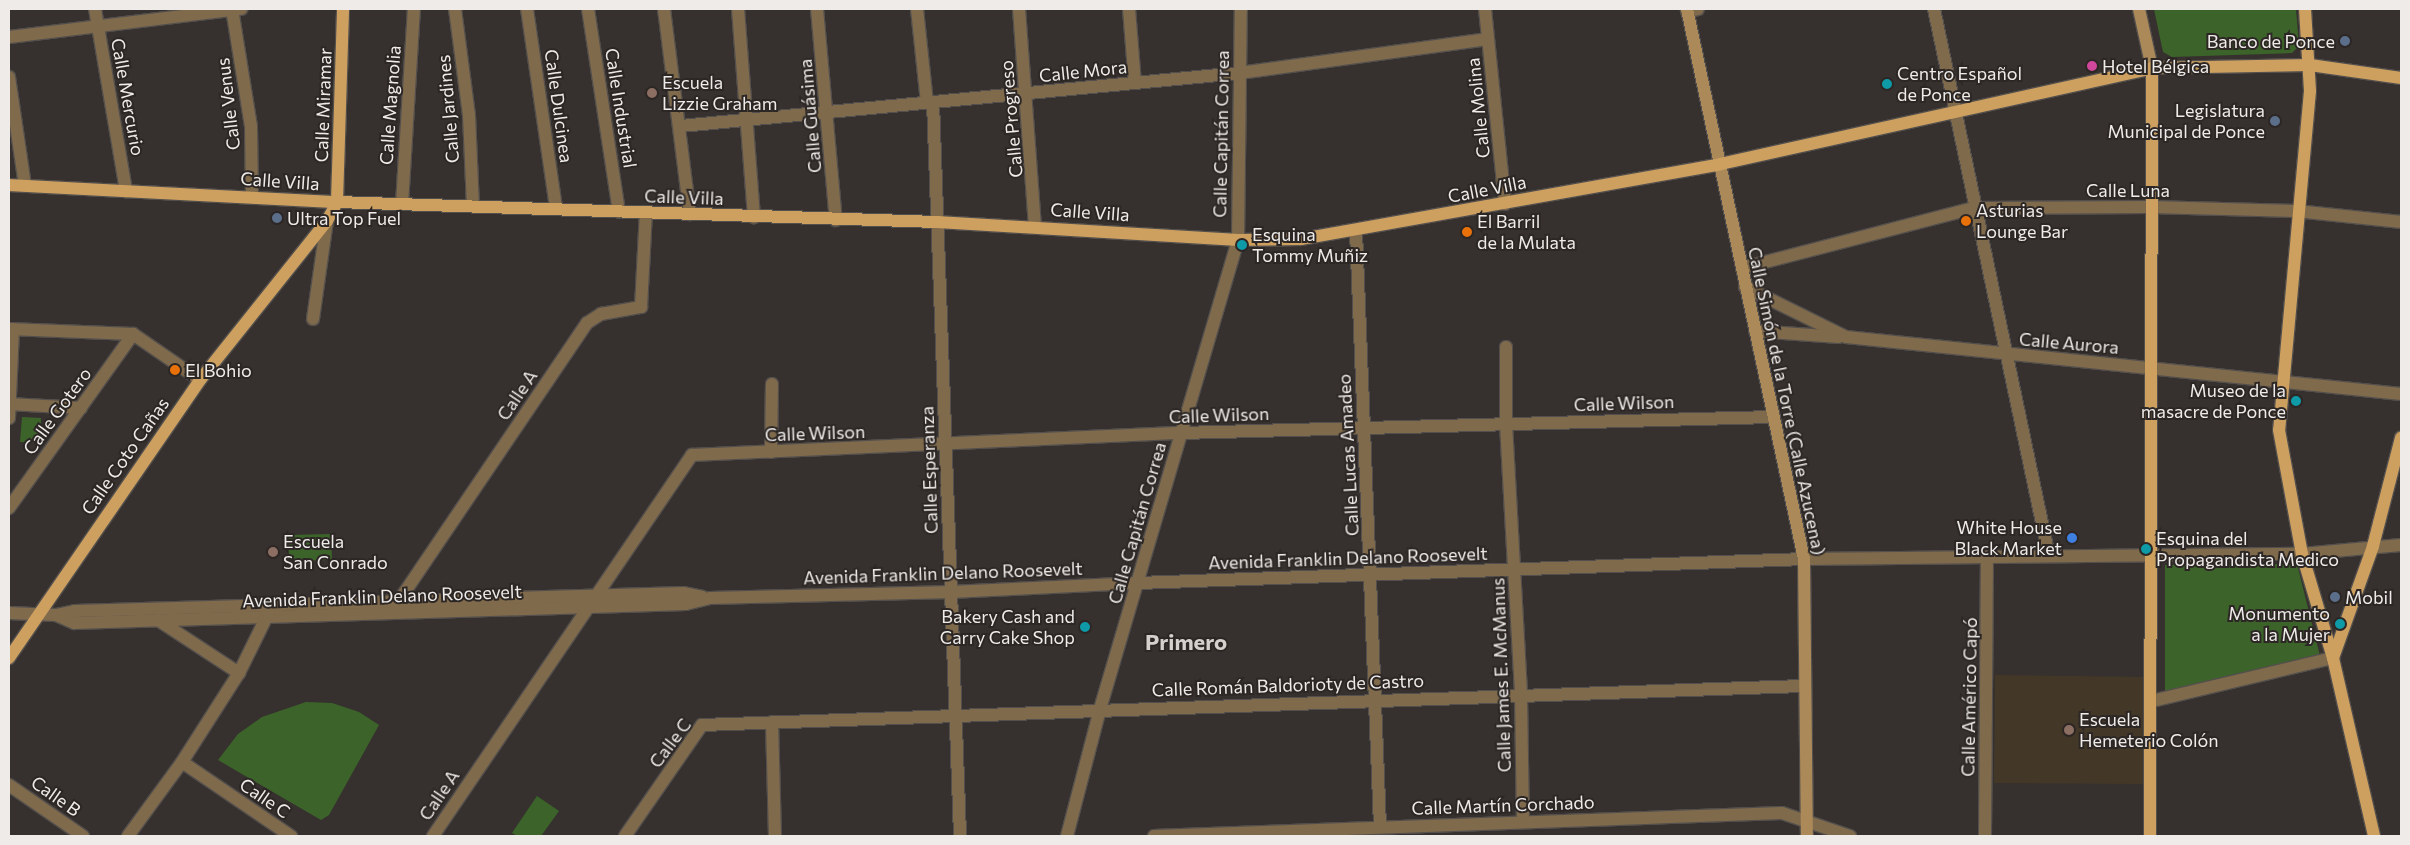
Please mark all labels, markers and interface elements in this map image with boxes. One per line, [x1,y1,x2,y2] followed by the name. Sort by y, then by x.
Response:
[2207,30,2335,52] place label: Banco de Ponce
[2339,35,2351,47] marker: Banco de Ponce
[107,37,149,157] street label: Calle Mercurio
[375,45,405,165] street label: Calle Magnolia
[310,47,336,163] street label: Calle Miramar
[601,47,641,169] street label: Calle Industrial
[540,48,578,164] street label: Calle Dulcinea
[1209,50,1233,218] street label: Calle Capitán Correa
[433,54,463,164] street label: Calle Jardines
[2102,55,2209,77] place label: Hotel Bélgica
[1038,56,1128,86] street label: Calle Mora
[212,57,244,151] street label: Calle Venus
[1462,57,1494,159] street label: Calle Molina
[794,58,826,174] street label: Calle Guásima
[995,59,1027,179] street label: Calle Progreso
[2086,60,2098,72] marker: Hotel Bélgica
[1897,63,2022,106] place label: Centro Español de Ponce
[662,72,777,115] place label: Escuela Lizzie Graham
[1881,78,1893,90] marker: Centro Español de Ponce
[646,87,658,99] marker: Escuela Lizzie Graham
[2107,100,2265,142] place label: Legislatura Municipal de Ponce
[2269,115,2281,127] marker: Legislatura Municipal de Ponce
[240,167,320,195] street label: Calle Villa
[1446,171,1528,207] street label: Calle Villa
[2086,179,2170,201] street label: Calle Luna
[644,185,724,209] street label: Calle Villa
[1050,198,1130,226] street label: Calle Villa
[1976,200,2068,242] place label: Asturias Lounge Bar
[287,207,401,229] place label: Ultra Top Fuel
[1477,211,1576,253] place label: El Barril de la Mulata
[271,212,283,224] marker: Ultra Top Fuel
[1960,215,1972,227] marker: Asturias Lounge Bar
[1252,224,1368,266] place label: Esquina Tommy Muñiz
[1461,226,1473,238] marker: El Barril de la Mulata
[1236,239,1248,251] marker: Esquina Tommy Muñiz
[1744,245,1830,557] street label: Calle Simón de la Torre (Calle Azucena)
[2018,328,2120,358] street label: Calle Aurora
[185,359,252,381] place label: El Bohio
[18,363,96,459] street label: Calle Gotero
[169,364,181,376] marker: El Bohio
[492,366,542,424] street label: Calle A
[1333,373,1363,537] street label: Calle Lucas Amadeo
[2141,380,2286,422] place label: Museo de la masacre de Ponce
[1573,390,1675,416] street label: Calle Wilson
[77,393,173,519] street label: Calle Coto Cañas
[2290,395,2302,407] marker: Museo de la masacre de Ponce
[1168,402,1270,428] street label: Calle Wilson
[916,406,942,534] street label: Calle Esperanza
[764,420,866,446] street label: Calle Wilson
[1104,440,1170,606] street label: Calle Capitán Correa
[1955,517,2062,560] place label: White House Black Market
[2156,528,2339,570] place label: Esquina del Propagandista Medico
[283,531,388,574] place label: Escuela San Conrado
[2066,532,2078,544] marker: White House Black Market
[1208,542,1488,574] street label: Avenida Franklin Delano Roosevelt
[2140,543,2152,555] marker: Esquina del Propagandista Medico
[267,546,279,558] marker: Escuela San Conrado
[803,557,1083,589] street label: Avenida Franklin Delano Roosevelt
[1487,577,1515,773] street label: Calle James E. McManus
[242,580,522,612] street label: Avenida Franklin Delano Roosevelt
[2345,586,2393,608] place label: Mobil
[2329,591,2341,603] marker: Mobil
[2228,603,2330,646] place label: Monumento a la Mujer
[940,606,1075,649] place label: Bakery Cash and Carry Cake Shop
[1957,617,1981,777] street label: Calle Américo Capó
[2334,618,2346,630] marker: Monumento a la Mujer
[1079,621,1091,633] marker: Bakery Cash and Carry Cake Shop
[1145,629,1227,655] district label: Primero
[1151,669,1425,701] street label: Calle Román Baldorioty de Castro
[2079,709,2219,752] place label: Escuela Hemeterio Colón
[644,714,696,772] street label: Calle C
[2063,724,2075,736] marker: Escuela Hemeterio Colón
[414,766,464,824] street label: Calle A
[27,771,85,821] street label: Calle B
[236,773,294,823] street label: Calle C
[1411,791,1595,819] street label: Calle Martín Corchado

